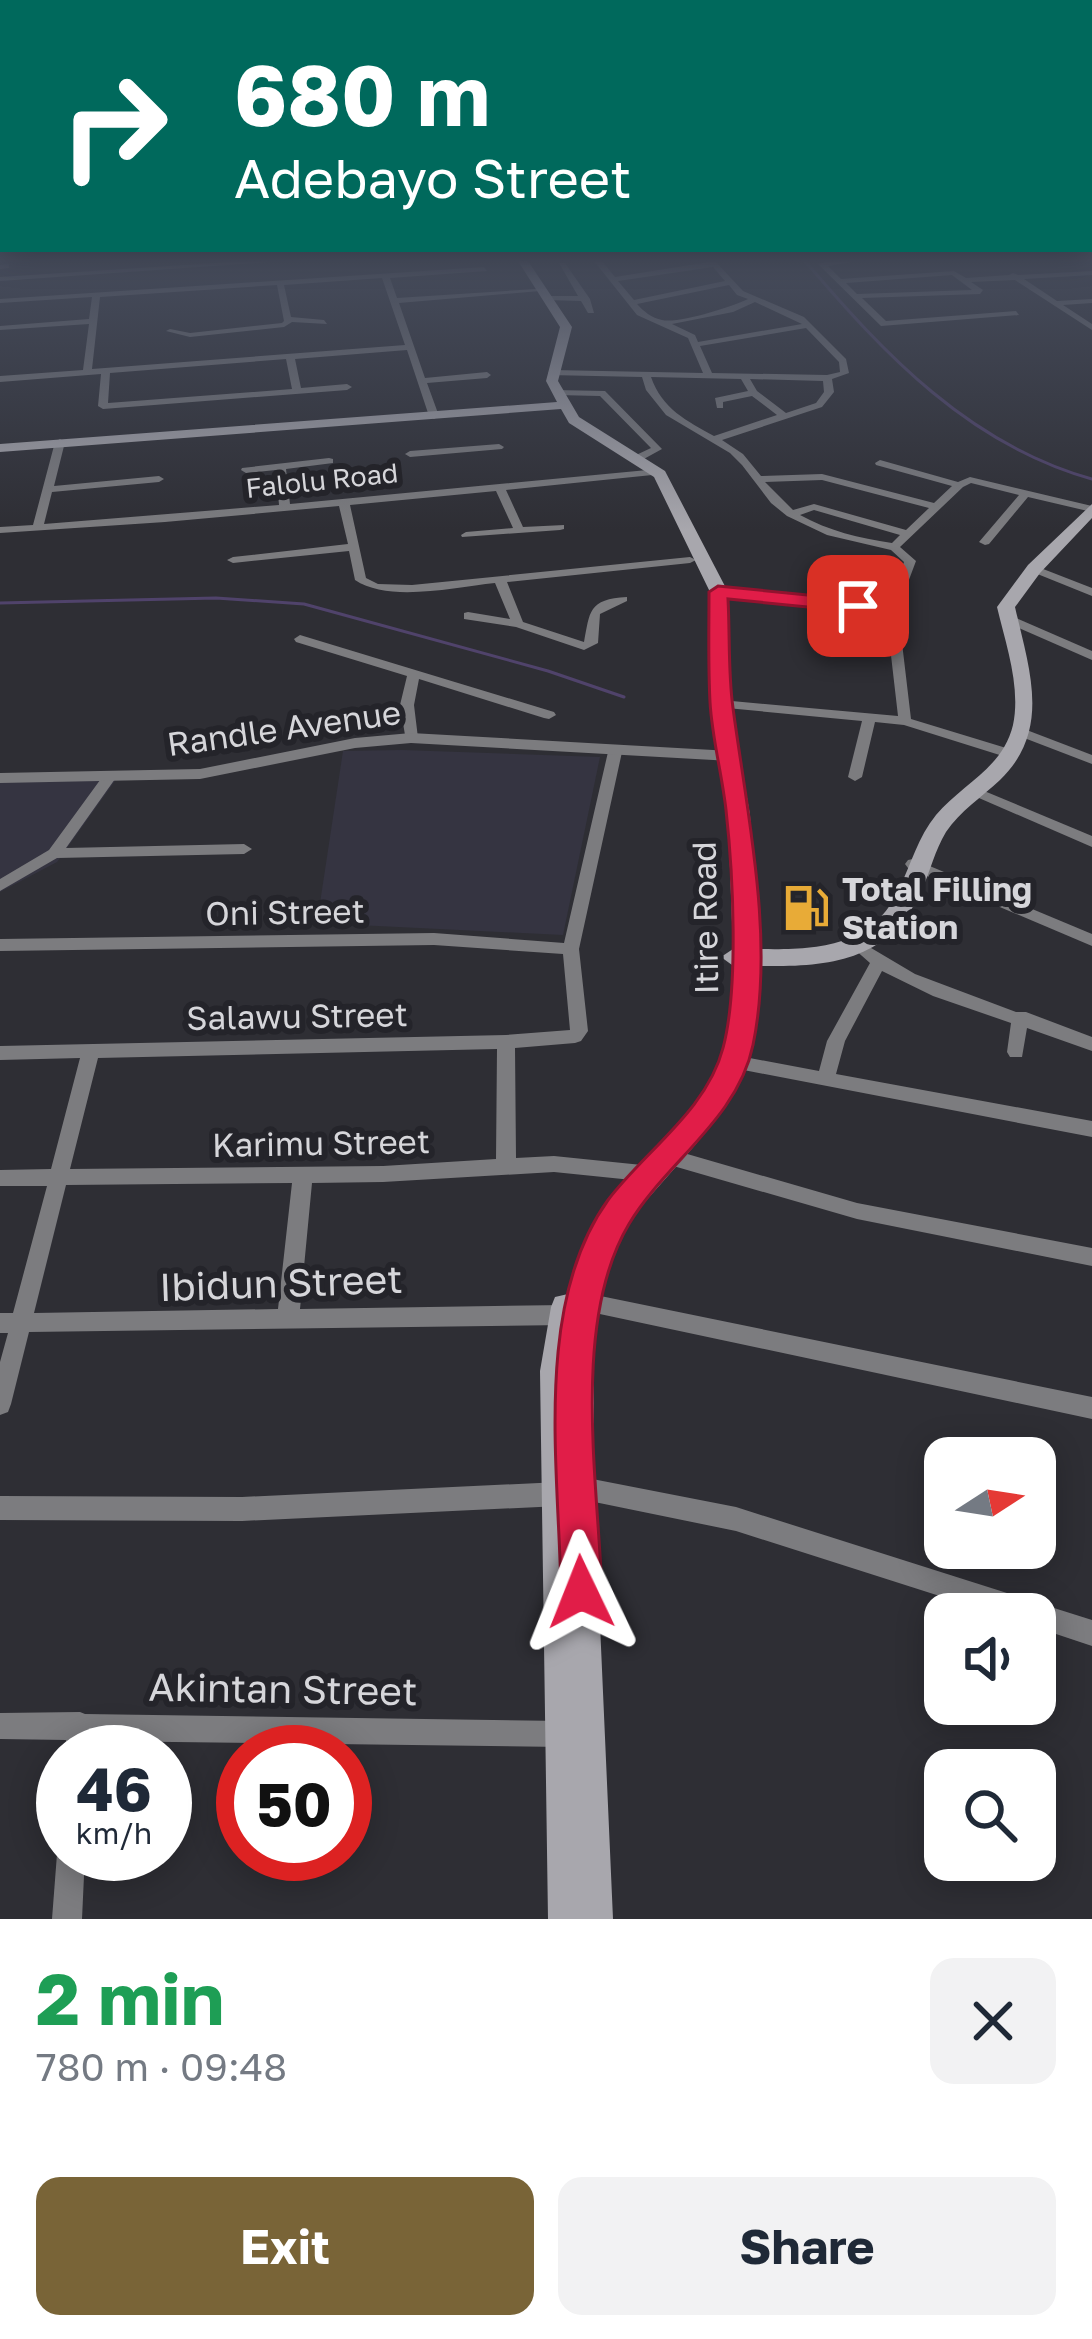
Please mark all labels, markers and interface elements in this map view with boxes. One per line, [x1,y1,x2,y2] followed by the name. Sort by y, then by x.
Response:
[234,44,490,144] text: 680 m
[36,48,192,204] icon: right
[234,145,632,210] text: Adebayo Street
[244,456,400,504] street label: Falolu Road
[807,555,909,657] pin
[825,573,891,639] icon: arrive
[165,692,403,763] street label: Randle Avenue
[684,841,725,995] street label: Itire Road
[842,869,1032,946] place label: Total Filling Station
[781,883,831,933] fuel station icon: Total Filling Station
[205,891,365,932] street label: Oni Street
[186,994,408,1037] street label: Salawu Street
[212,1121,430,1164] street label: Karimu Street
[159,1255,403,1310] street label: Ibidun Street
[924,1437,1056,1569] north arrow
[924,1437,1056,1881] map controls
[518,1529,644,1655] position arrow
[924,1593,1056,1725] button: sound
[148,1663,418,1714] street label: Akintan Street
[216,1725,372,1881] speed limit sign: 50
[924,1749,1056,1881] button: search
[76,1752,152,1824] text: 46
[76,1815,152,1851] text: km/h
[36,1954,224,2041] text: 2 min
[930,1958,1056,2084] button: close
[36,2043,287,2090] text: 780 m · 09:48
[36,2177,534,2315] button: Exit
[558,2177,1056,2315] button: Share

